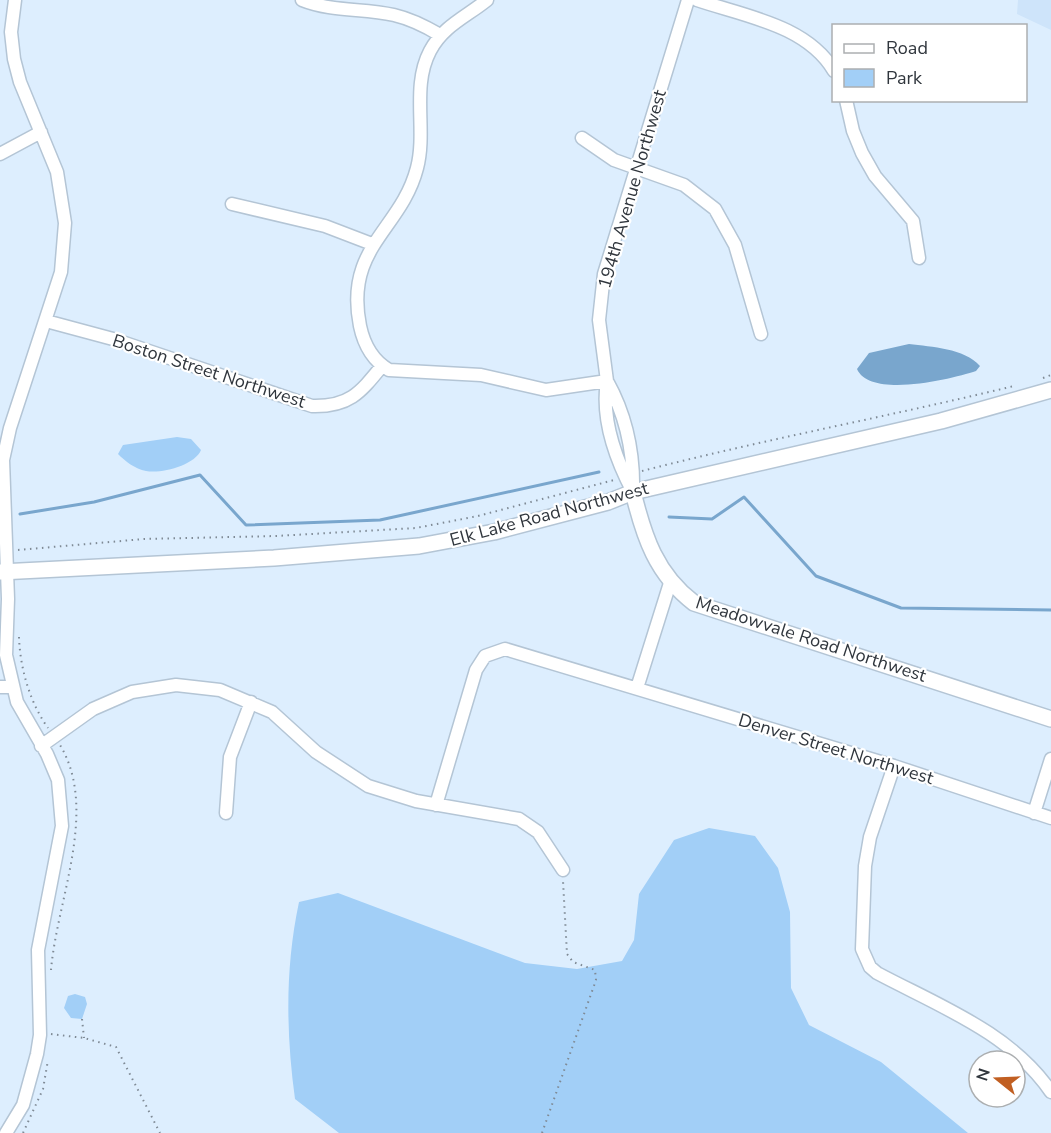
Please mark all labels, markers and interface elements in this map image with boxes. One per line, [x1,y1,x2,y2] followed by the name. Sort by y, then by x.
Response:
[832,24,1027,102] legend
[886,36,928,60] text: Road
[886,66,923,90] text: Park
[592,86,672,291] street label: 194th Avenue Northwest
[109,328,309,414] street label: Boston Street Northwest
[447,476,651,552] street label: Elk Lake Road Northwest
[693,590,930,688] street label: Meadowvale Road Northwest
[736,708,937,790] street label: Denver Street Northwest
[967,1049,1027,1109] north arrow
[971,1066,996,1084] text: N

